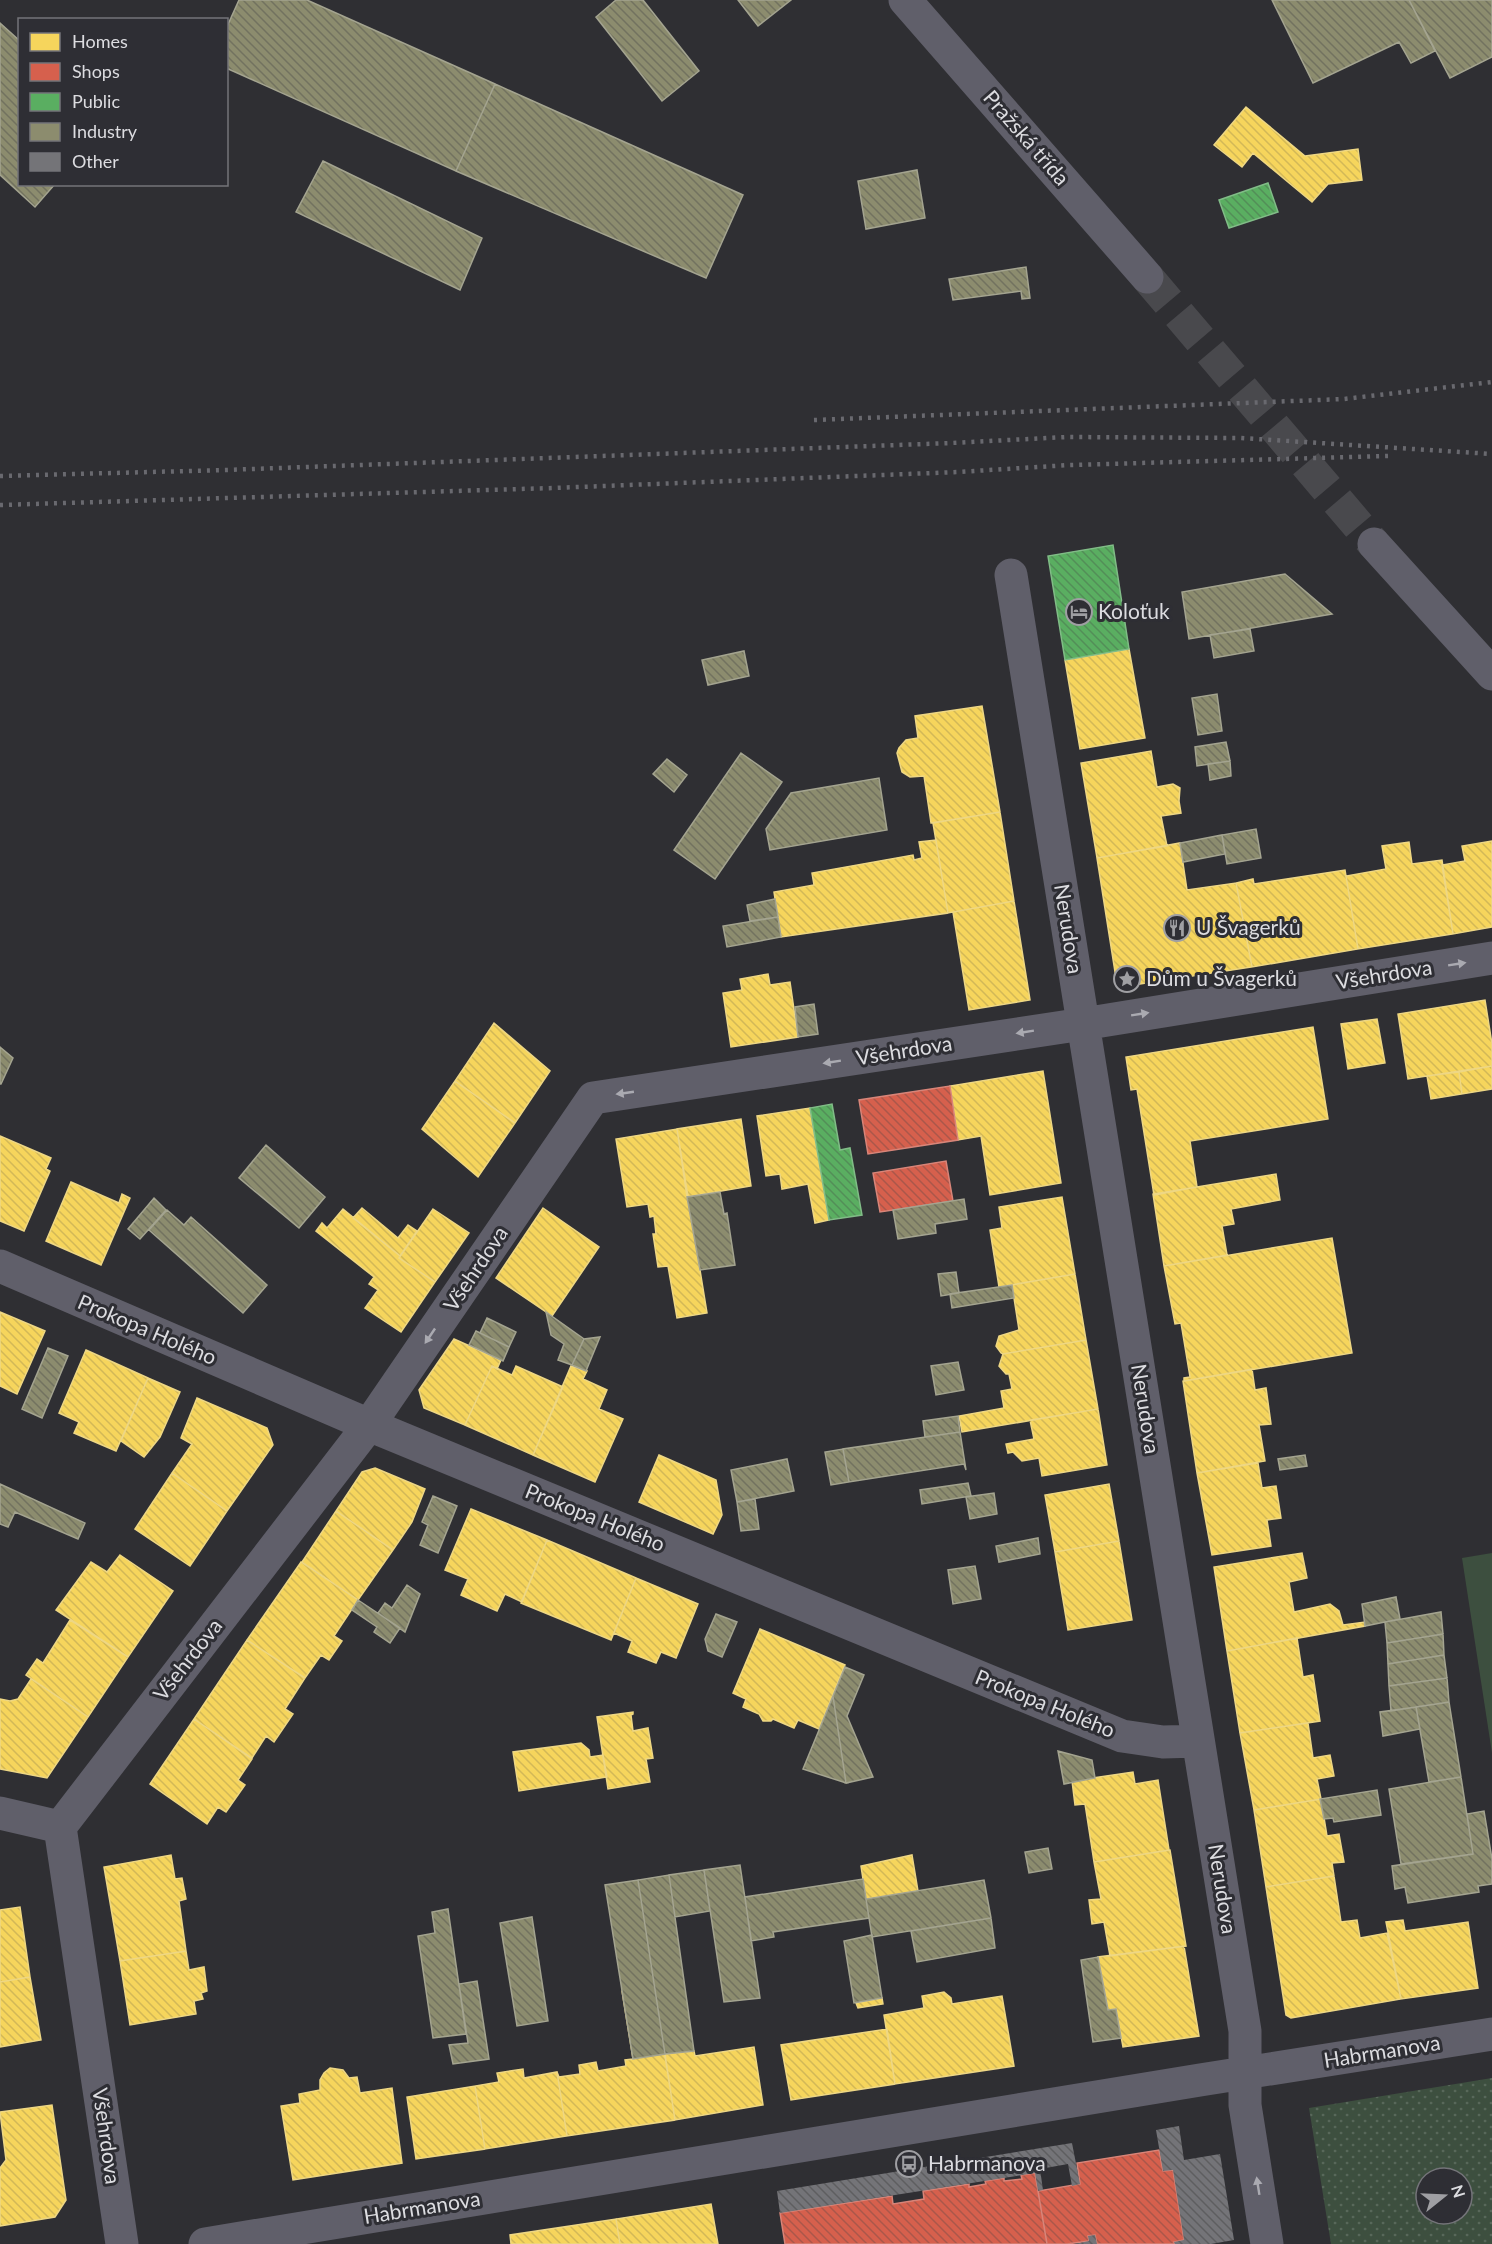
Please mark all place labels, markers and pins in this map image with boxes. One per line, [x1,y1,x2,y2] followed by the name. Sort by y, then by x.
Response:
[1064,597,1094,627] hotel icon: Koloťuk
[1098,598,1170,623] place label: Koloťuk
[1162,913,1192,943] restaurant icon: U Švagerků
[1196,914,1301,939] place label: U Švagerků
[1112,964,1142,994] place icon: Dům u Švagerků
[1146,965,1297,990] place label: Dům u Švagerků
[894,2149,924,2179] bus stop icon: Habrmanova
[928,2150,1046,2175] place label: Habrmanova

